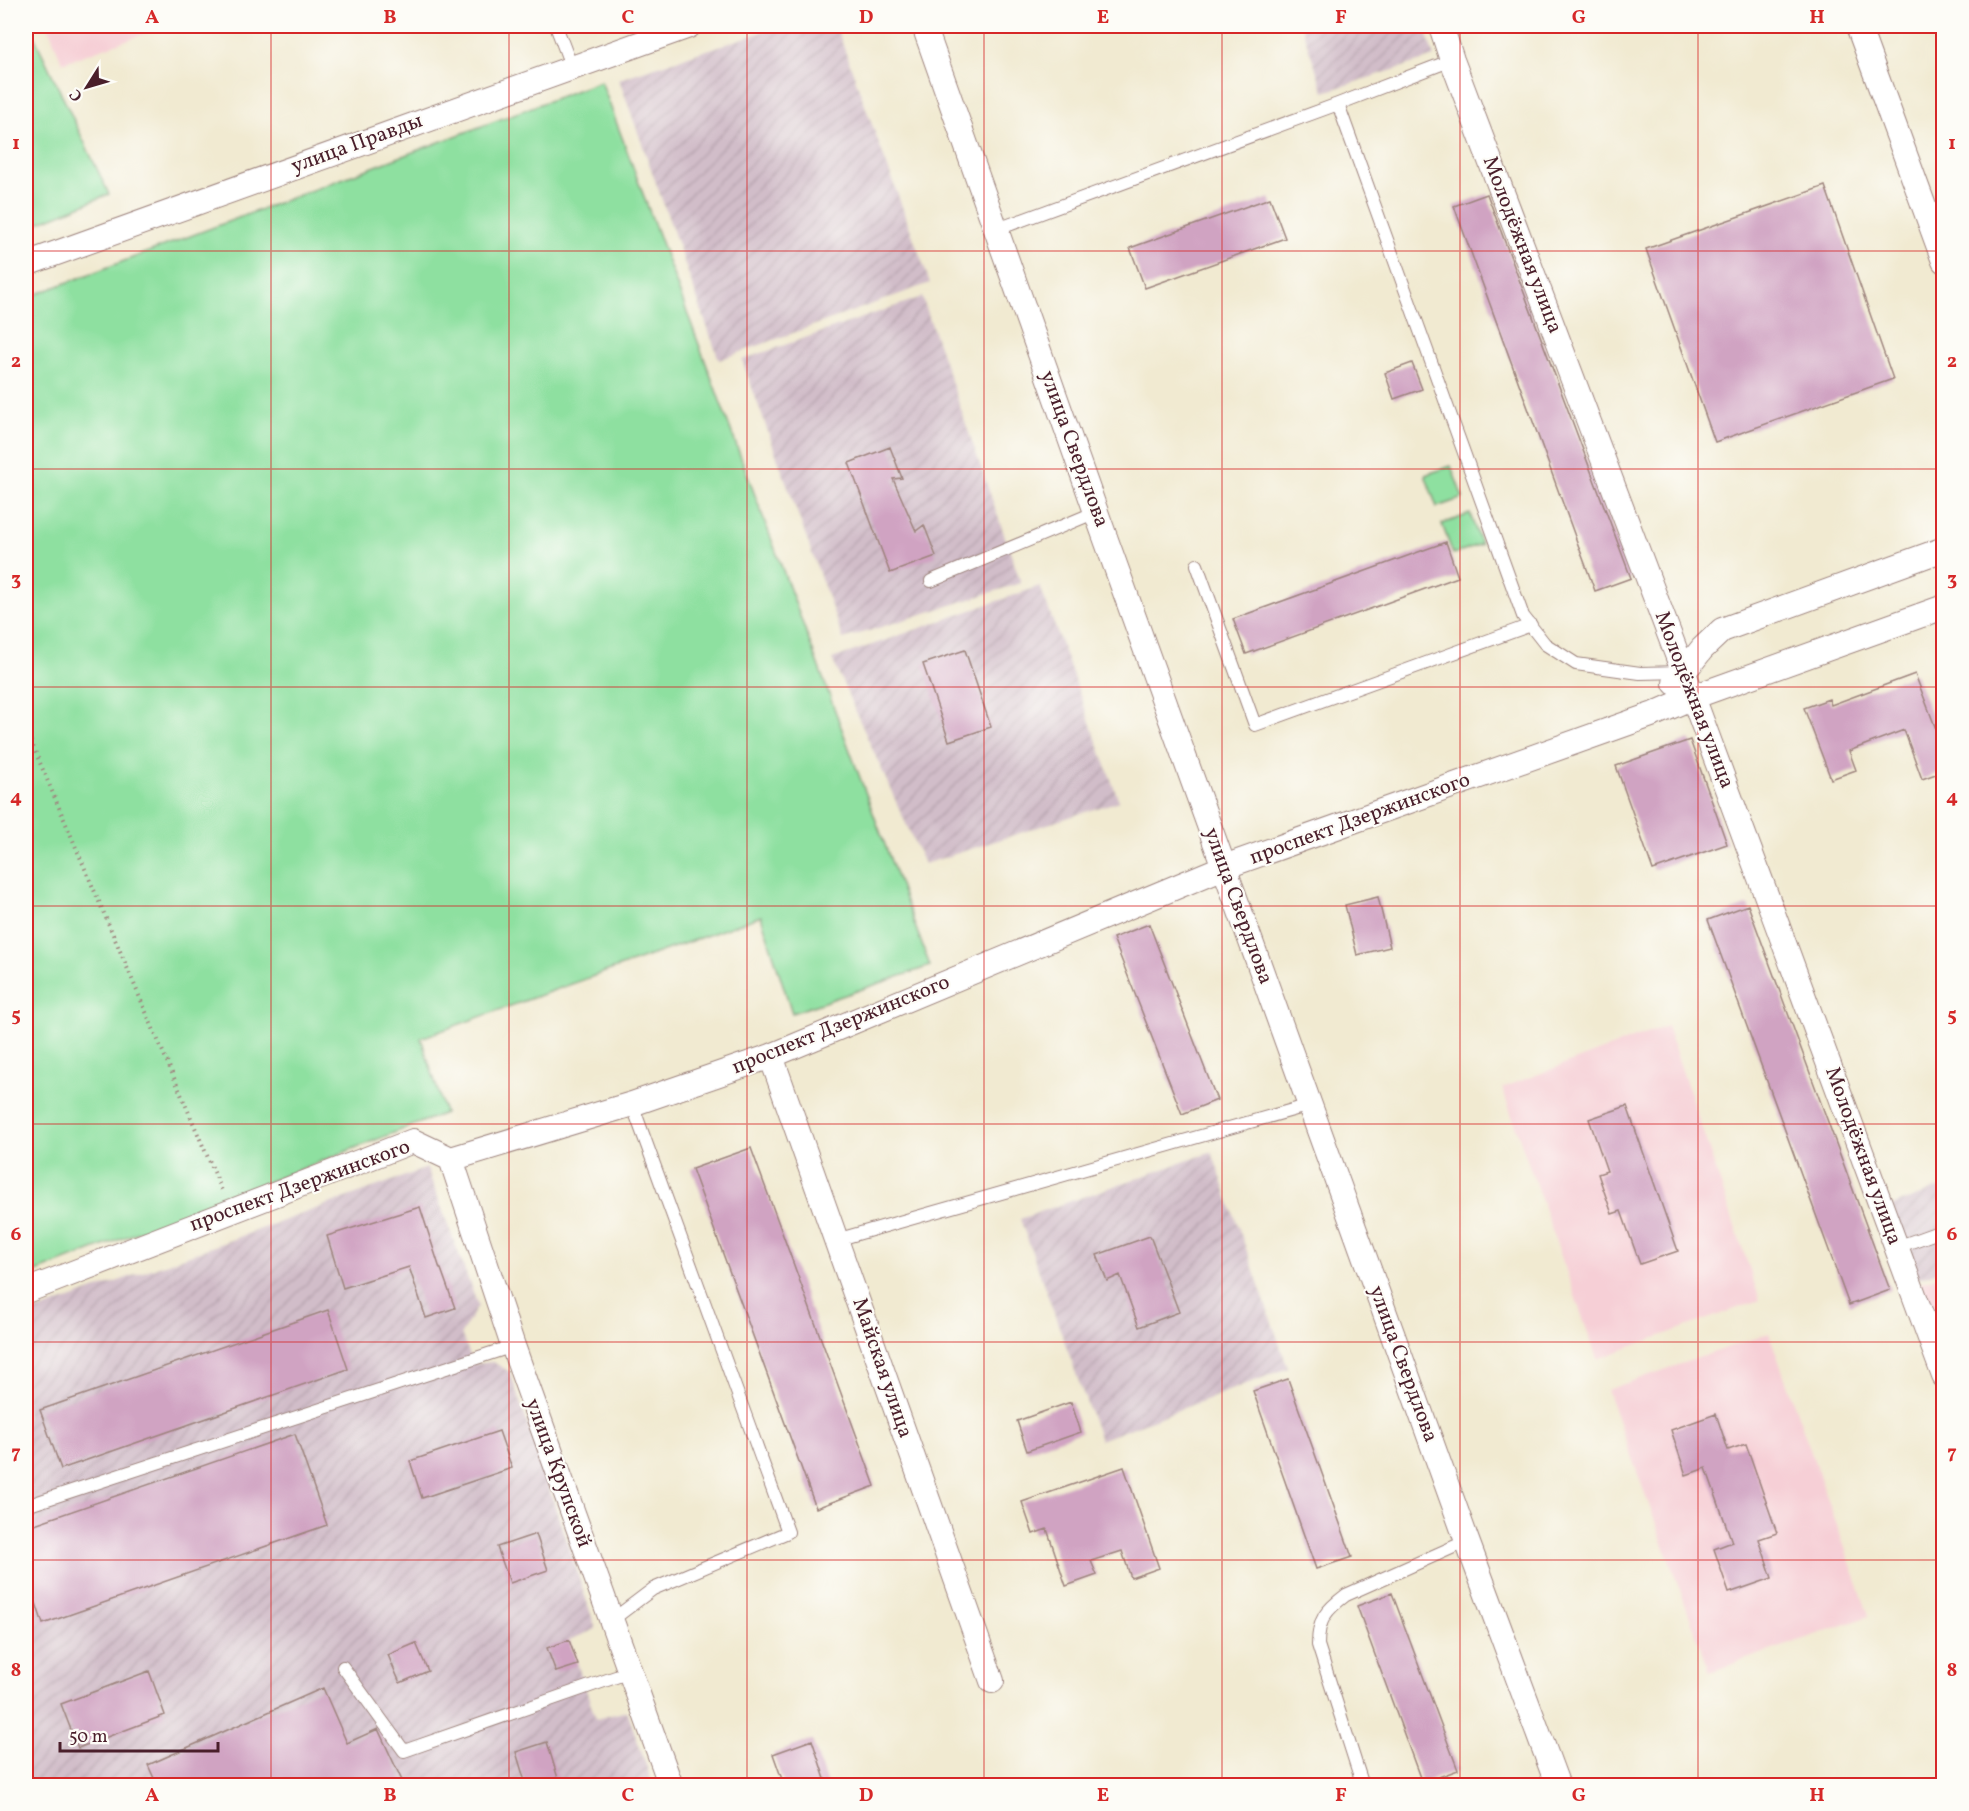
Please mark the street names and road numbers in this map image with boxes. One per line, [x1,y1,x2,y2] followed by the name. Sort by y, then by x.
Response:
[287,107,427,181] street label: улица Правды
[1475,152,1569,338] street label: Молодёжная улица
[1032,367,1116,531] street label: улица Свердлова
[1647,607,1741,793] street label: Молодёжная улица
[1246,766,1474,872] street label: проспект Дзержинского
[1196,824,1280,988] street label: улица Свердлова
[728,968,954,1082] street label: проспект Дзержинского
[1817,1063,1909,1249] street label: Молодёжная улица
[186,1133,414,1239] street label: проспект Дзержинского
[1361,1282,1445,1446] street label: улица Свердлова
[844,1294,920,1442] street label: Майская улица
[518,1394,598,1552] street label: улица Крупской

